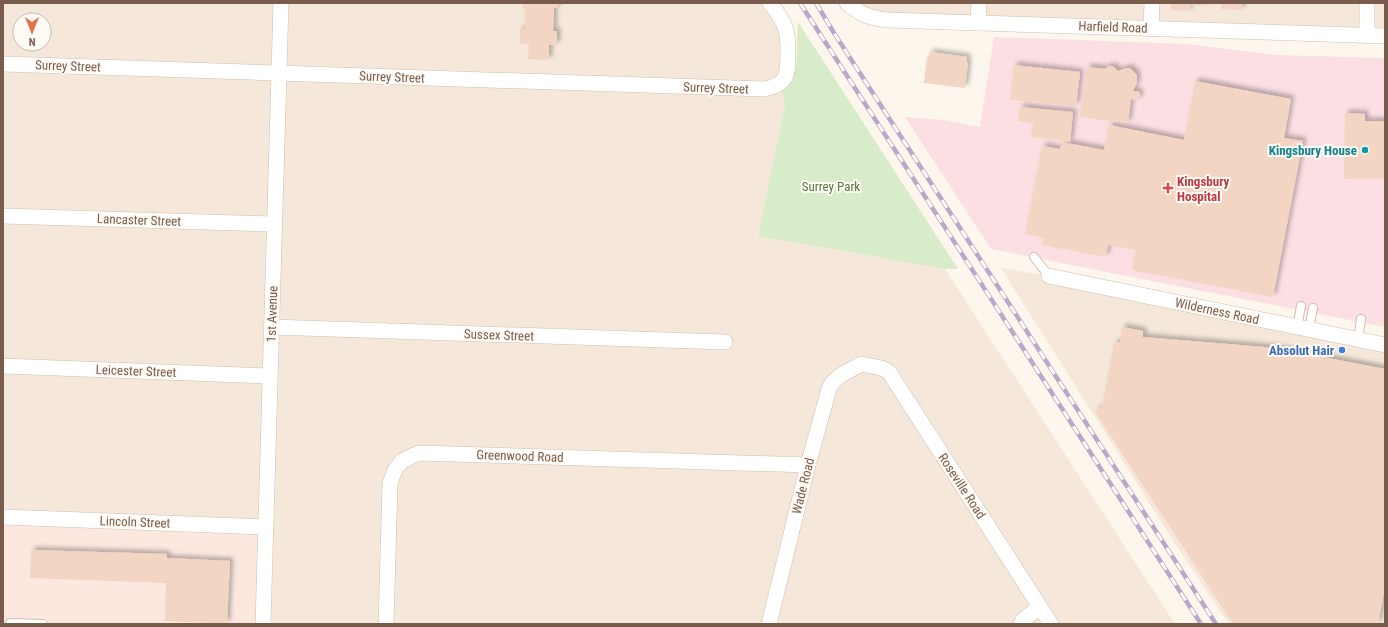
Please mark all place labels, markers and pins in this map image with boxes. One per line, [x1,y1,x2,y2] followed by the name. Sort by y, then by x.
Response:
[1269,143,1357,158] place label: Kingsbury House
[1360,145,1370,155] marker: Kingsbury House
[1177,174,1230,204] place label: Kingsbury Hospital
[1162,182,1174,194] marker: Kingsbury Hospital
[1269,343,1335,358] place label: Absolut Hair
[1337,345,1347,355] marker: Absolut Hair

